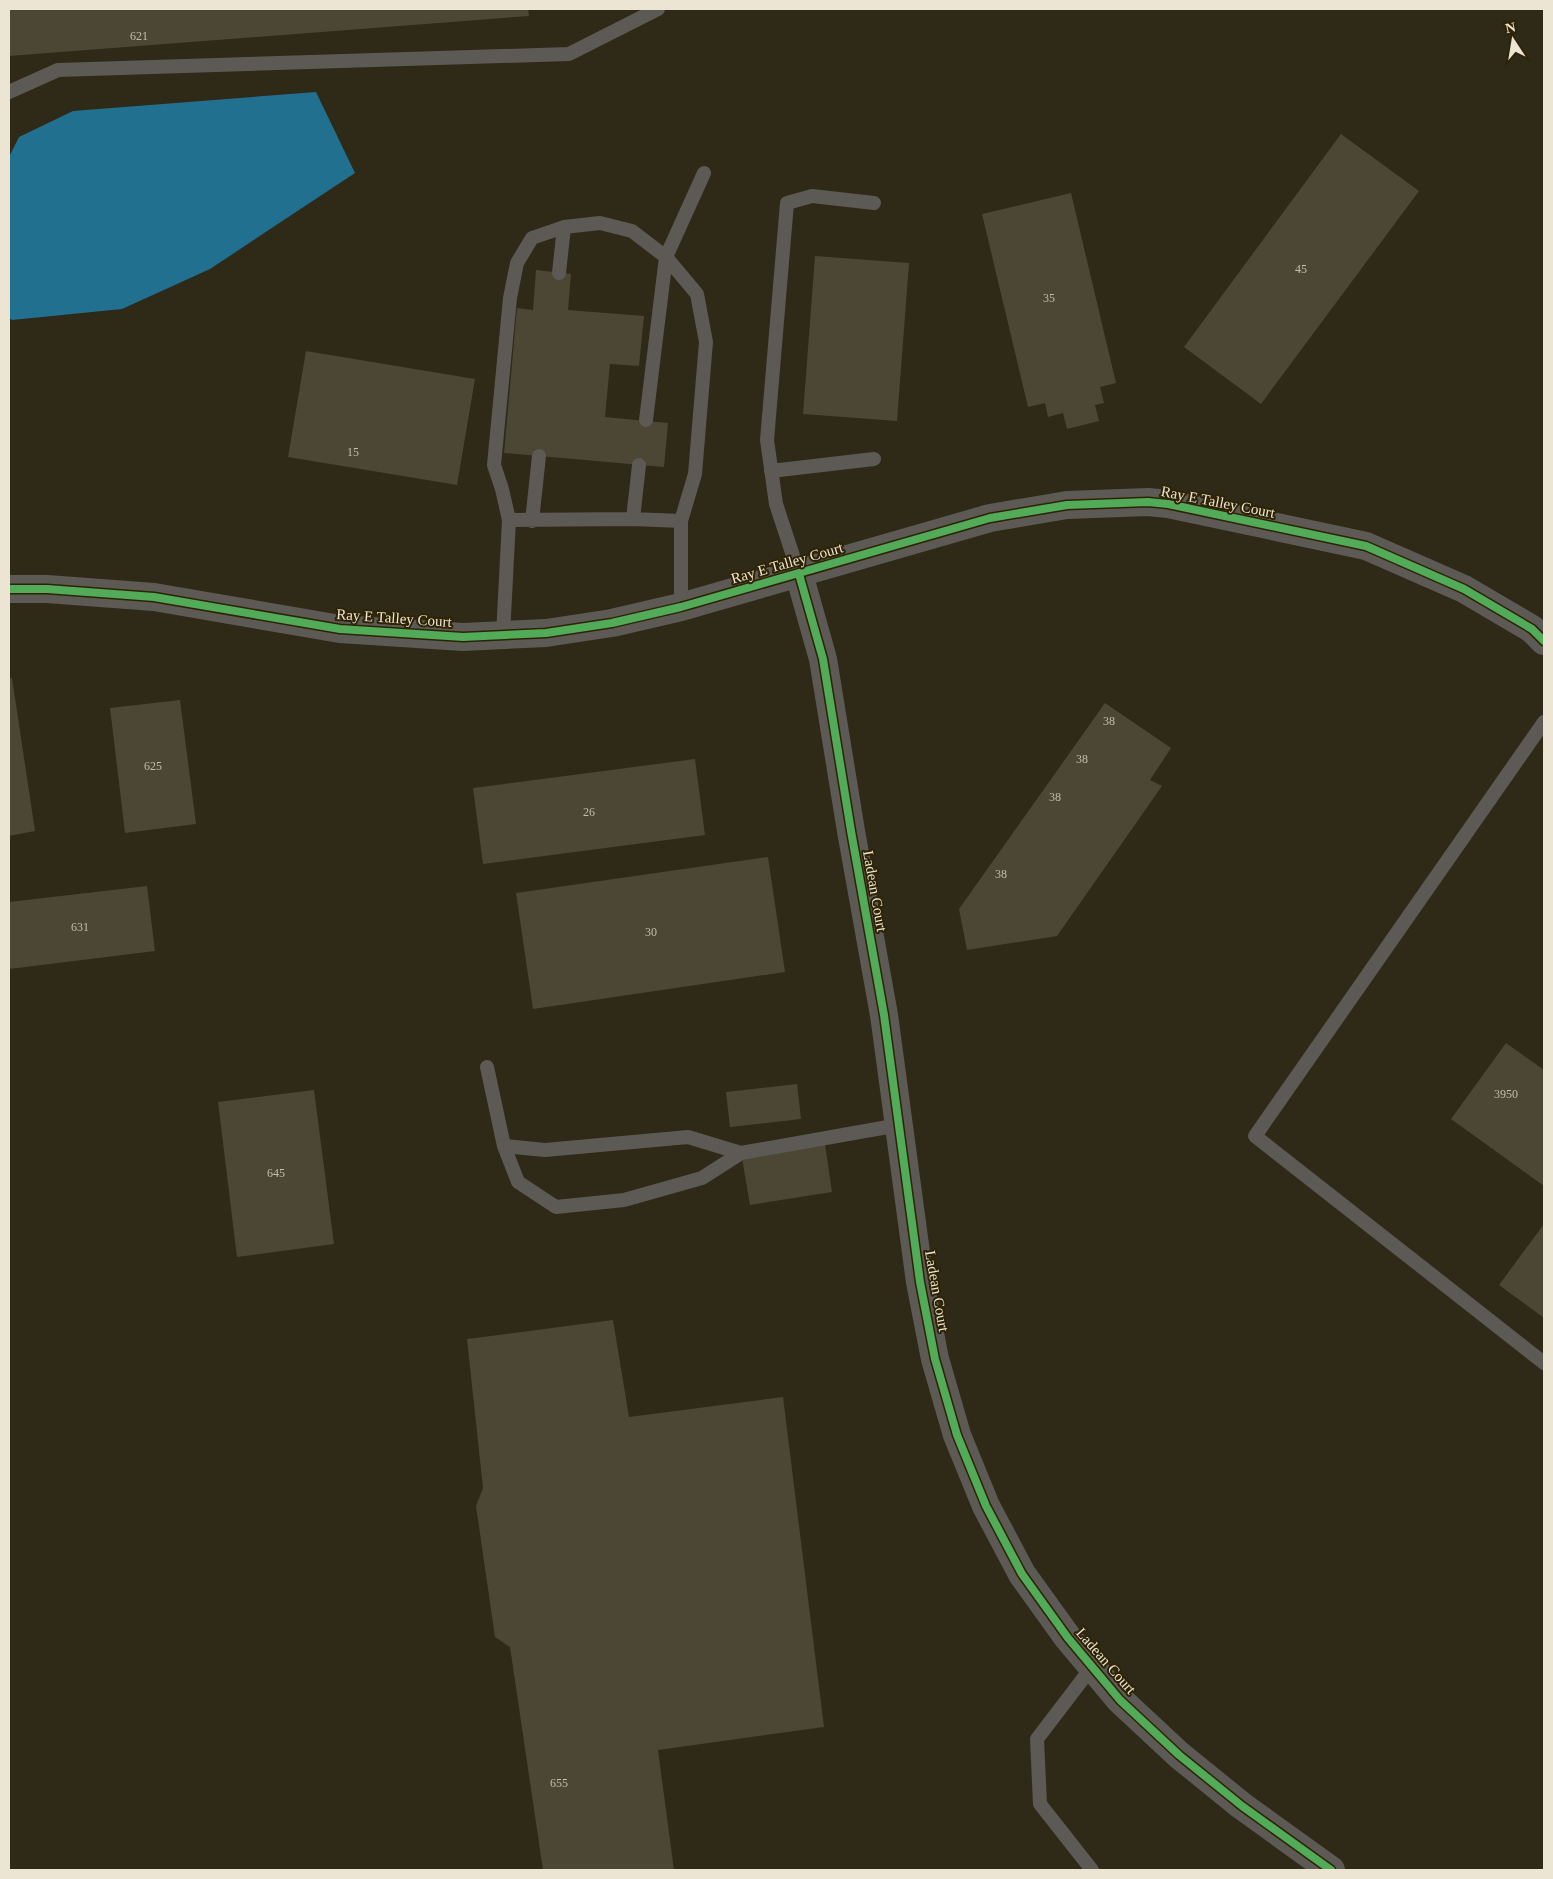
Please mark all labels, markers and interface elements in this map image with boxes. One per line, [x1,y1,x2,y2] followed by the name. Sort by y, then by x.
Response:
[1488,15,1538,65] north arrow
[1504,19,1517,36] text: N
[130,29,148,43] house number: 621
[1295,262,1307,276] house number: 45
[1043,291,1055,305] house number: 35
[347,445,359,459] house number: 15
[1160,483,1277,521] street label: Ray E Talley Court
[729,539,846,587] street label: Ray E Talley Court
[336,606,453,630] street label: Ray E Talley Court
[1103,714,1115,728] house number: 38
[1076,752,1088,766] house number: 38
[144,759,162,773] house number: 625
[1049,790,1061,804] house number: 38
[583,805,595,819] house number: 26
[860,849,890,934] street label: Ladean Court
[995,867,1007,881] house number: 38
[71,920,89,934] house number: 631
[645,925,657,939] house number: 30
[1494,1087,1518,1101] house number: 3950
[267,1166,285,1180] house number: 645
[922,1249,952,1334] street label: Ladean Court
[1073,1625,1139,1698] street label: Ladean Court
[550,1776,568,1790] house number: 655

